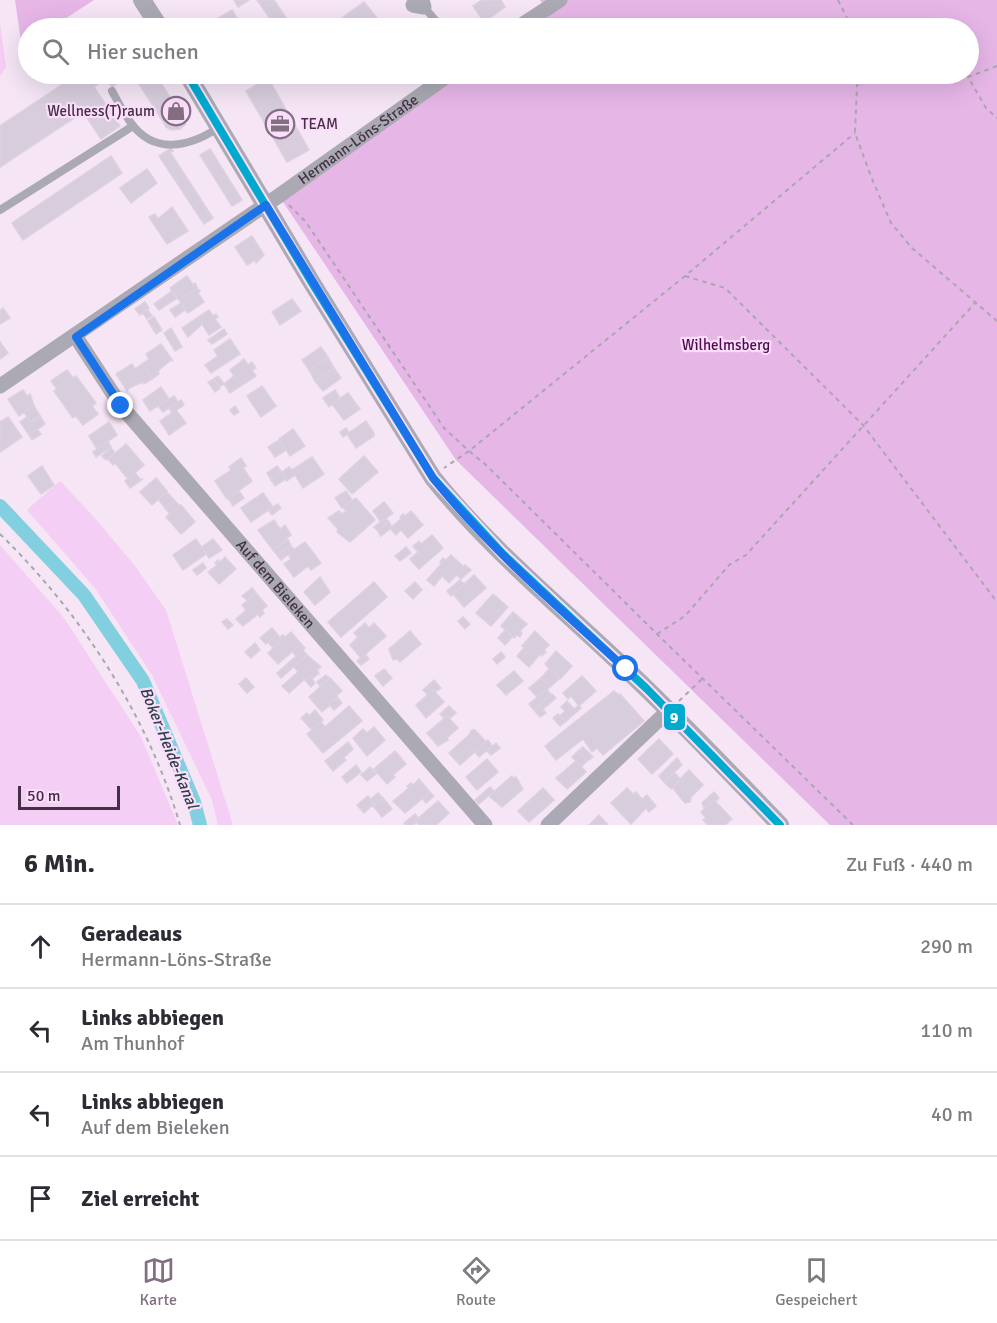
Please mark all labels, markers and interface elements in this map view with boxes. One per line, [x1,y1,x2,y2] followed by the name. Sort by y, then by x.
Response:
[18,18,979,84] search box
[39,35,72,68] icon: search
[87,38,199,65] text: Hier suchen
[295,90,422,188] street label: Hermann-Löns-Straße
[160,95,192,127] shop icon: Wellness(T)raum
[47,102,155,120] place label: Wellness(T)raum
[264,108,296,140] office icon: TEAM
[301,115,338,133] place label: TEAM
[682,336,770,354] park label: Wilhelmsberg
[107,392,133,418] route end
[232,536,319,632] street label: Auf dem Bieleken
[612,655,638,681] route start
[135,684,203,813] water label: Boker-Heide-Kanal
[663,703,686,731] line badge: 9
[670,708,679,728] text: 9
[18,783,120,810] scale bar
[27,786,61,806] text: 50 m
[24,848,95,880] text: 6 Min.
[846,852,973,877] text: Zu Fuß · 440 m
[81,920,182,947] text: Geradeaus
[24,930,57,963] icon: ahead
[920,934,973,959] text: 290 m
[81,947,272,972] text: Hermann-Löns-Straße
[81,1004,224,1031] text: Links abbiegen
[24,1014,57,1047] icon: left
[920,1018,973,1043] text: 110 m
[81,1031,184,1056] text: Am Thunhof
[81,1088,224,1115] text: Links abbiegen
[24,1098,57,1131] icon: left
[931,1102,973,1127] text: 40 m
[81,1115,230,1140] text: Auf dem Bieleken
[24,1182,57,1215] icon: arrive
[81,1185,199,1212] text: Ziel erreicht
[140,1254,177,1310] tab: Karte
[456,1254,496,1310] tab: Route
[775,1254,857,1310] tab: Gespeichert

